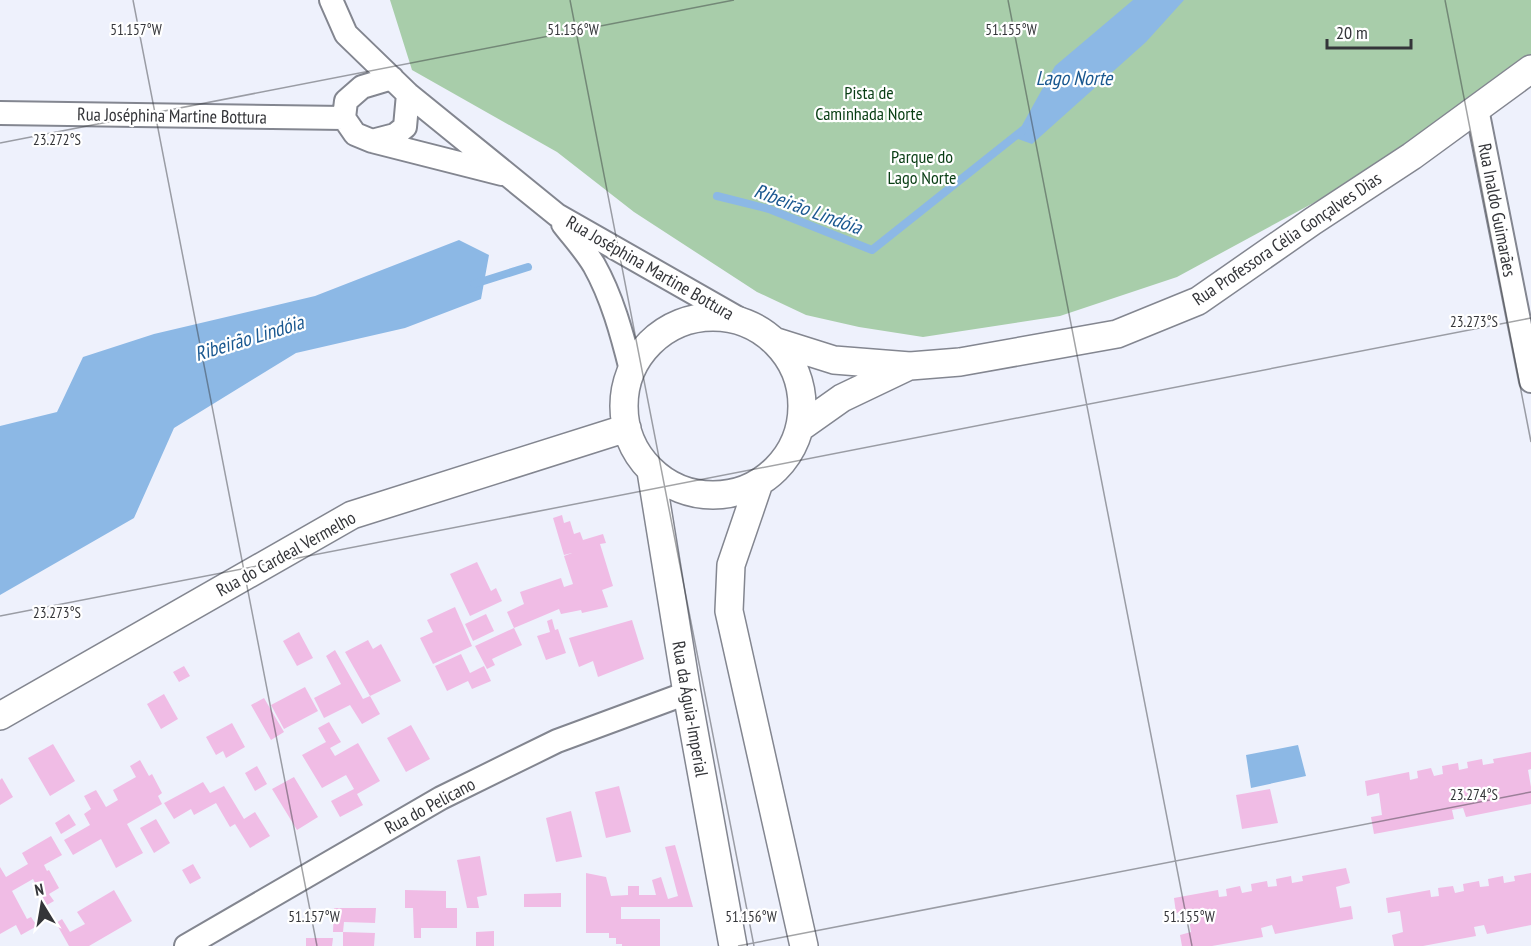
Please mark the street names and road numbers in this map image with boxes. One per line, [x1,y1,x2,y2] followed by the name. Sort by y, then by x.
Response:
[77,102,267,129] street label: Rua Joséphina Martine Bottura
[1473,141,1522,279] street label: Rua Inaldo Guimarães
[1188,167,1386,310] street label: Rua Professora Célia Gonçalves Dias
[562,210,738,325] street label: Rua Joséphina Martine Bottura
[212,506,360,601] street label: Rua do Cardeal Vermelho
[667,639,714,779] street label: Rua da Águia-Imperial
[381,772,479,839] street label: Rua do Pelicano

